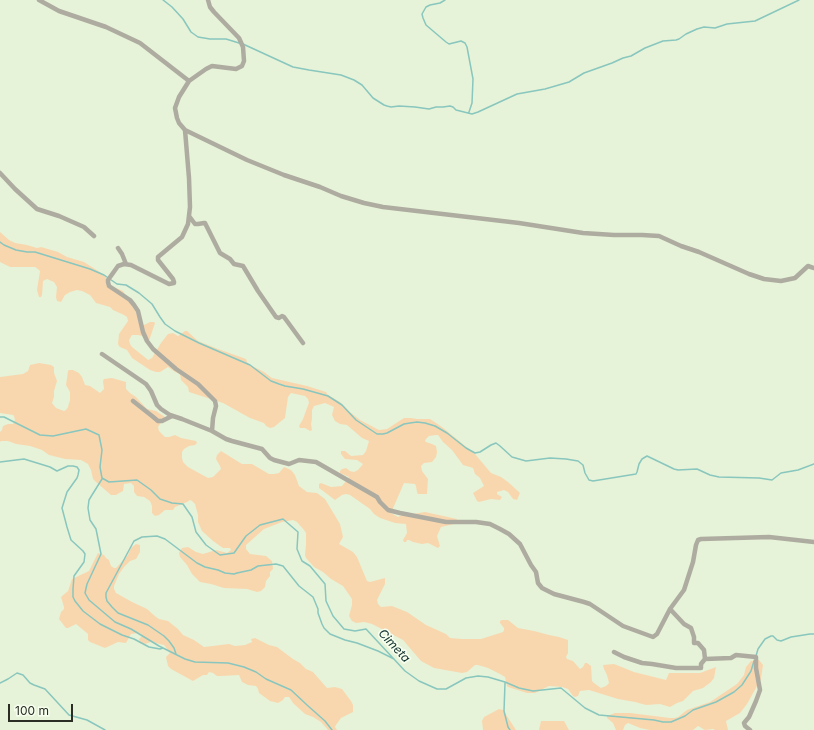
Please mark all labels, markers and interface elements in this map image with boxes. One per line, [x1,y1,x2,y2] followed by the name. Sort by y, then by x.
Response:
[375,626,413,666] water label: Cimeta
[10,696,75,722] scale bar
[15,703,49,718] text: 100 m

